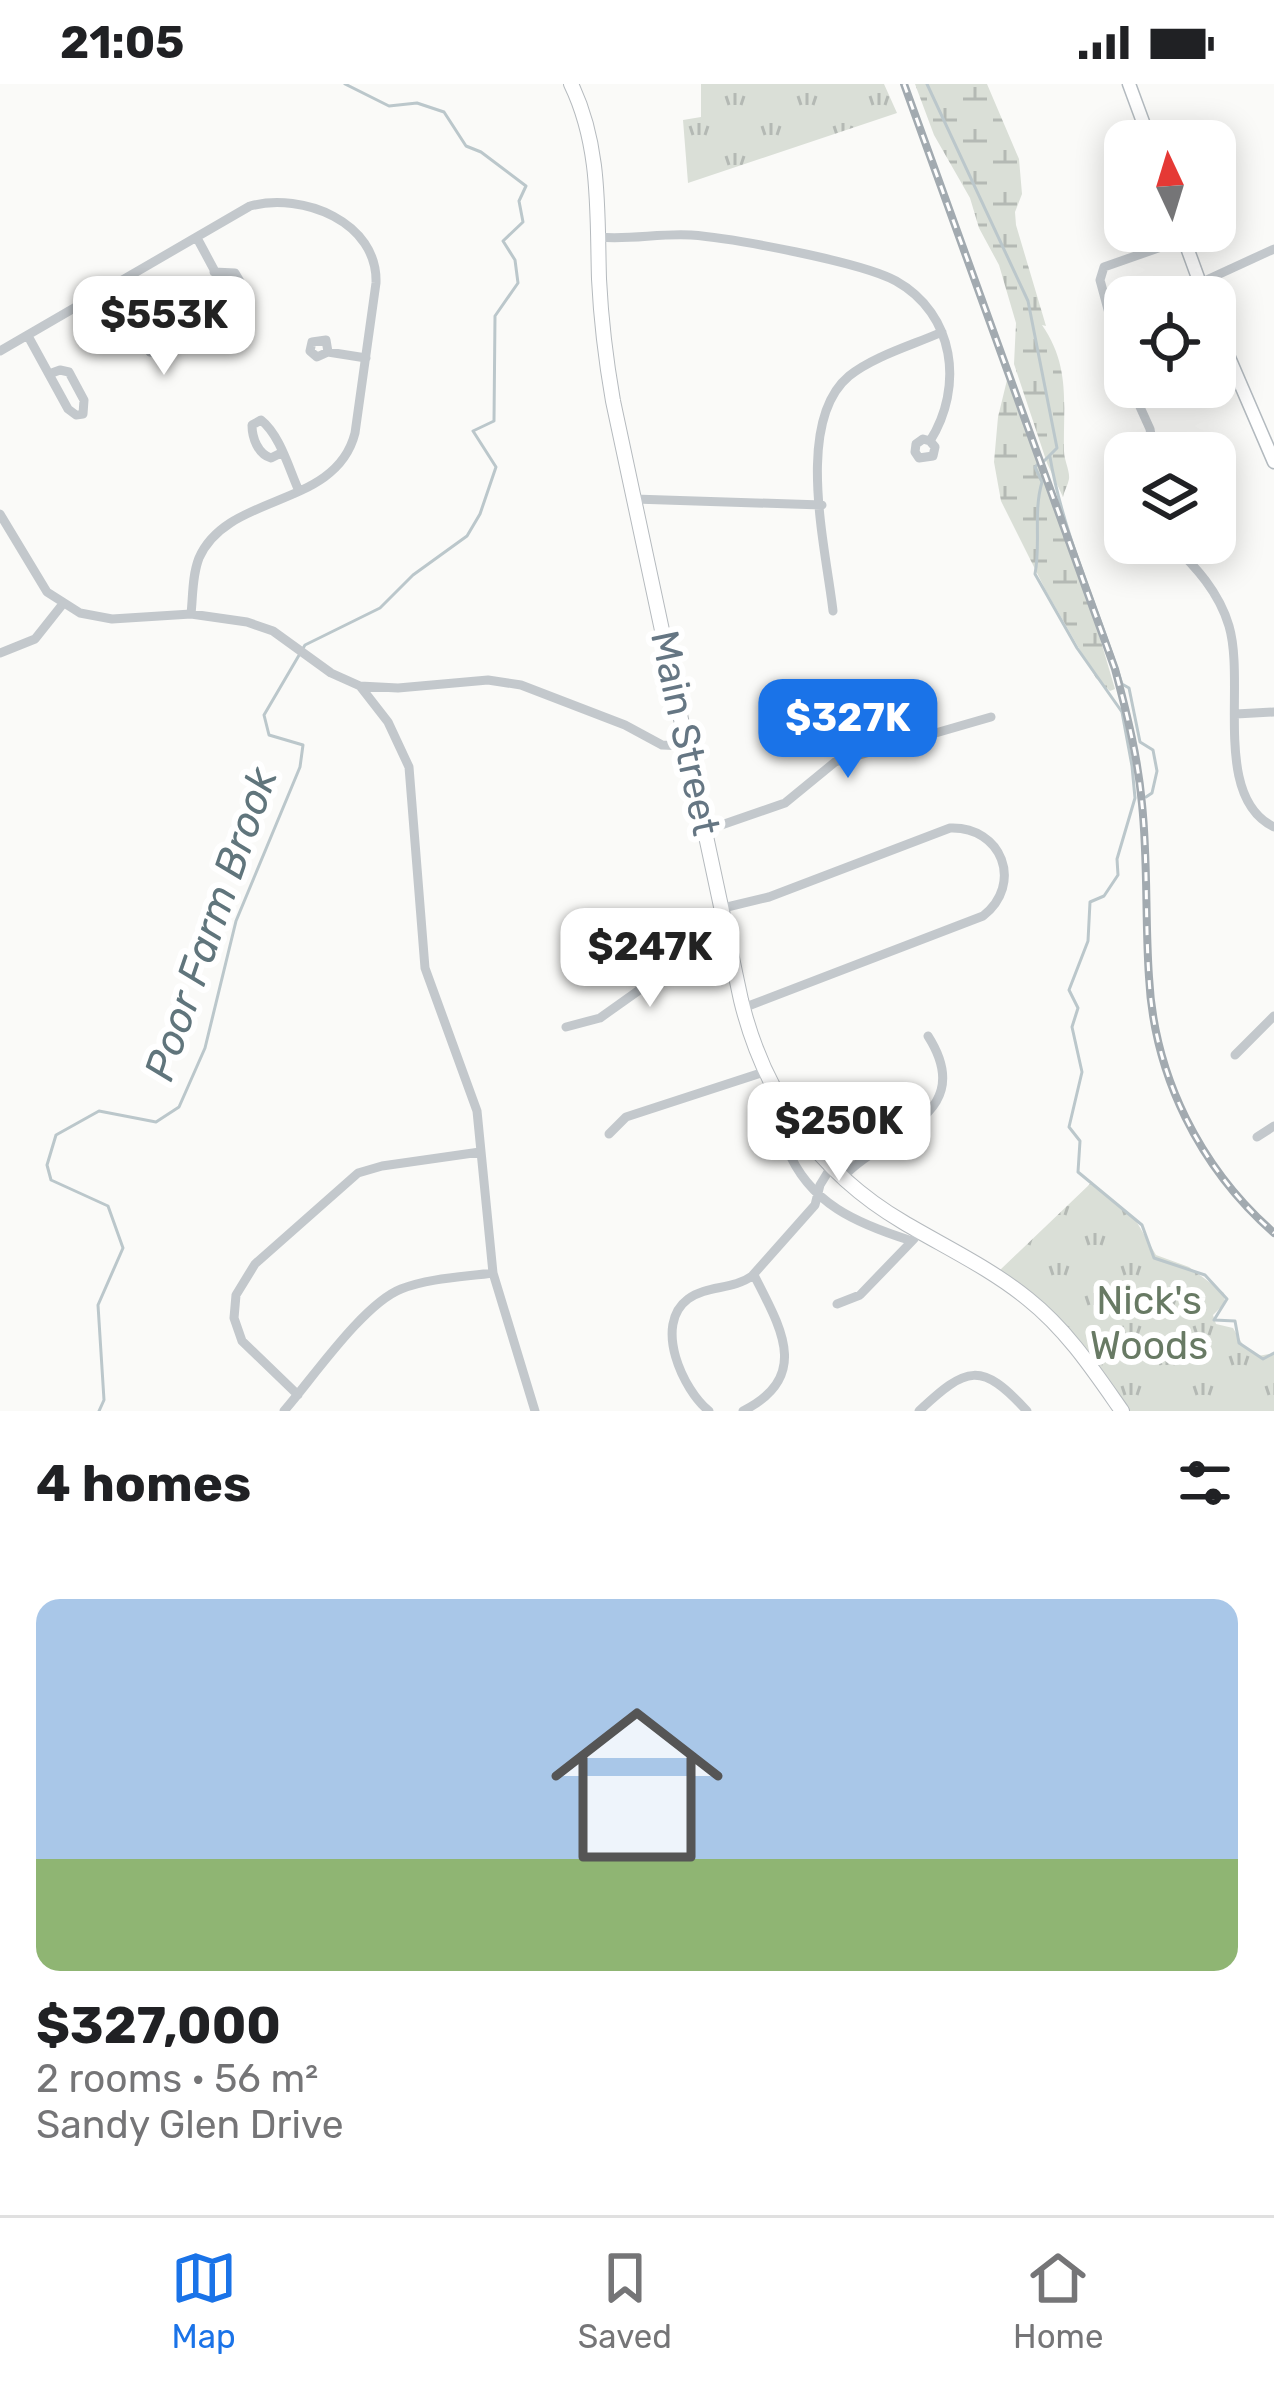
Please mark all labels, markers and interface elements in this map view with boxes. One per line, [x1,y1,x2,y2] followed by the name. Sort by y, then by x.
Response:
[60,16,184,69] text: 21:05
[1104,120,1236,252] north arrow
[1104,120,1236,564] map controls
[80,276,248,378] pin: $553K
[1104,276,1236,408] button: locate
[100,292,228,338] text: $553K
[1104,432,1236,564] button: layers
[641,627,729,839] street label: Main Street
[764,679,932,781] pin: $327K
[785,695,911,741] text: $327K
[134,760,288,1087] water label: Poor Farm Brook
[566,908,734,1010] pin: $247K
[587,924,713,970] text: $247K
[755,1082,923,1184] pin: $250K
[775,1098,903,1144] text: $250K
[1090,1278,1208,1369] park label: Nick's Woods
[1172,1450,1238,1516] icon: filters
[36,1453,251,1514] text: 4 homes
[529,1677,745,1893] icon: home
[36,1995,281,2056] text: $327,000
[36,2056,318,2102] text: 2 rooms · 56 m²
[36,2102,344,2148] text: Sandy Glen Drive
[171,2245,237,2356] tab: Map
[578,2245,672,2356] tab: Saved
[1013,2245,1103,2356] tab: Home

